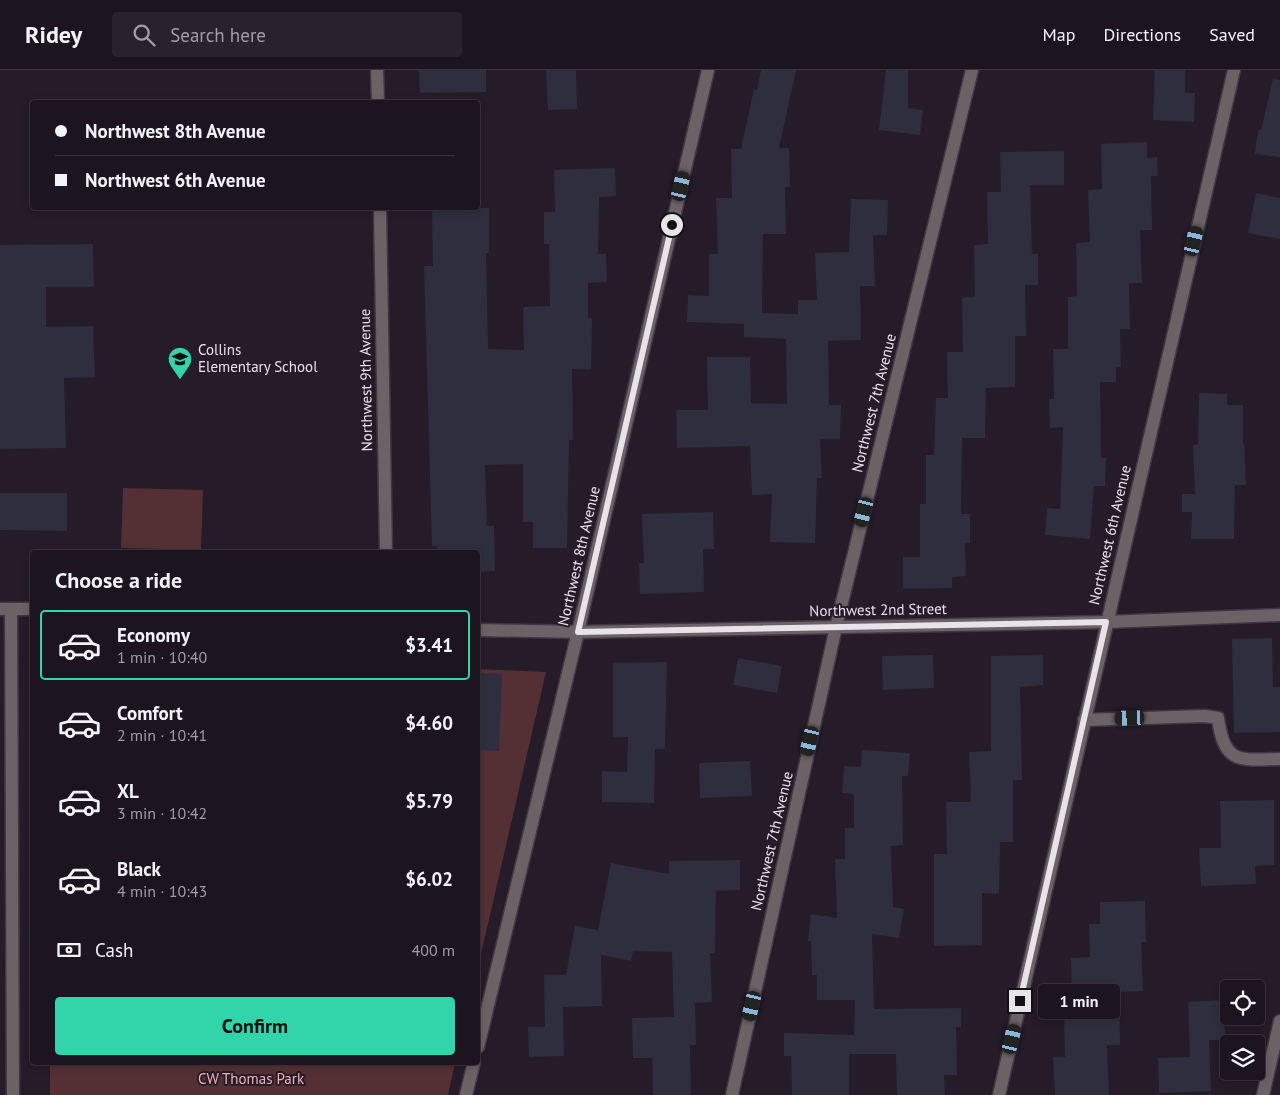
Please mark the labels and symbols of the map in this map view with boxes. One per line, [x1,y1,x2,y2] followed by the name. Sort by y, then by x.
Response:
[670,170,691,202] car
[661,214,683,236] route start
[1183,225,1204,257] car
[355,309,376,452] street label: Northwest 9th Avenue
[847,332,900,474] street label: Northwest 7th Avenue
[198,340,318,376] place label: Collins Elementary School
[167,346,193,380] school or university icon: Collins Elementary School
[1084,463,1135,607] street label: Northwest 6th Avenue
[553,484,604,628] street label: Northwest 8th Avenue
[853,496,874,528] car
[809,599,947,620] street label: Northwest 2nd Street
[1114,710,1145,726] car
[799,725,820,757] car
[746,769,797,912] street label: Northwest 7th Avenue
[1038,984,1120,1018] callout: 1 min
[741,990,762,1022] car
[1009,990,1031,1012] route end
[1001,1023,1022,1055] car
[198,1069,305,1088] park label: CW Thomas Park

